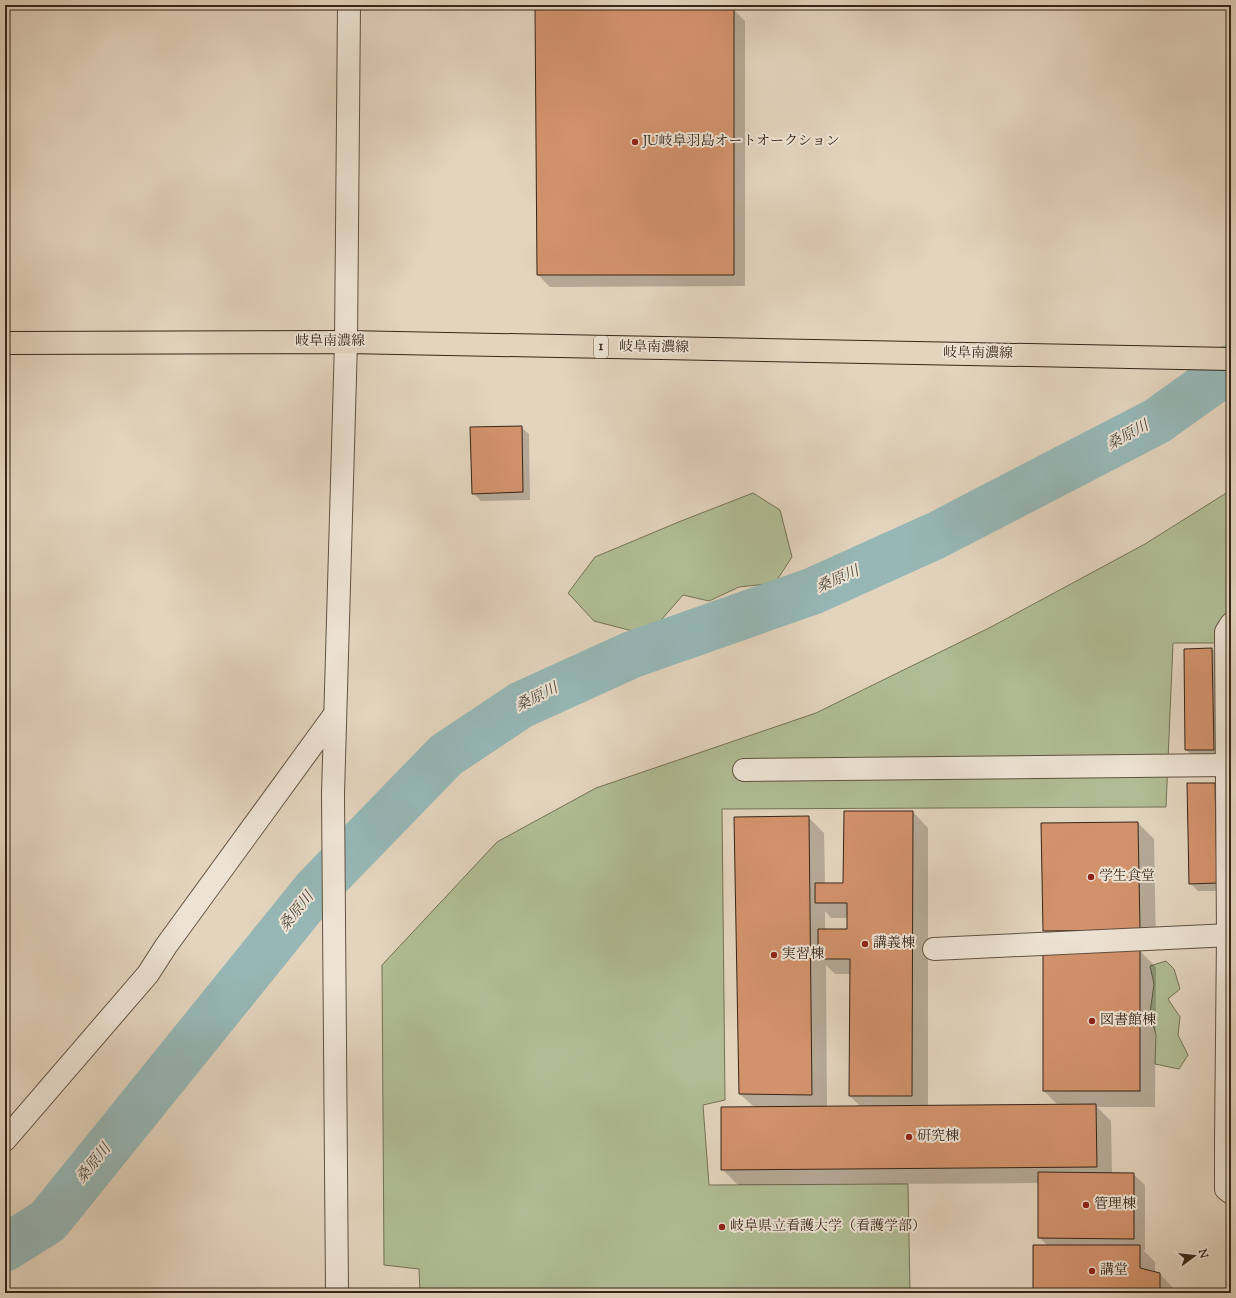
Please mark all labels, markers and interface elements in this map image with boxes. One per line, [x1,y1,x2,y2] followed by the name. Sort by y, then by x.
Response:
[642,132,840,152] place label: JU岐阜羽島オートオークション
[630,137,640,147] marker: JU岐阜羽島オートオークション
[295,332,365,352] street label: 岐阜南濃線
[594,336,608,358] road number: 1
[619,337,689,359] street label: 岐阜南濃線
[943,343,1013,365] street label: 岐阜南濃線
[1103,415,1155,456] water label: 桑原川
[813,560,865,599] water label: 桑原川
[512,678,564,717] water label: 桑原川
[1099,867,1155,887] place label: 学生食堂
[1086,872,1096,882] marker: 学生食堂
[275,886,321,936] water label: 桑原川
[873,934,915,954] place label: 講義棟
[860,939,870,949] marker: 講義棟
[782,945,824,965] place label: 実習棟
[769,950,779,960] marker: 実習棟
[1100,1011,1156,1031] place label: 図書館棟
[1087,1016,1097,1026] marker: 図書館棟
[917,1127,959,1147] place label: 研究棟
[904,1132,914,1142] marker: 研究棟
[72,1138,118,1188] water label: 桑原川
[1094,1195,1136,1215] place label: 管理棟
[1081,1200,1091,1210] marker: 管理棟
[730,1217,926,1237] place label: 岐阜県立看護大学（看護学部）
[717,1222,727,1232] marker: 岐阜県立看護大学（看護学部）
[1174,1236,1214,1276] north arrow
[1194,1246,1212,1260] text: N
[1100,1261,1128,1281] place label: 講堂
[1087,1266,1097,1276] marker: 講堂

